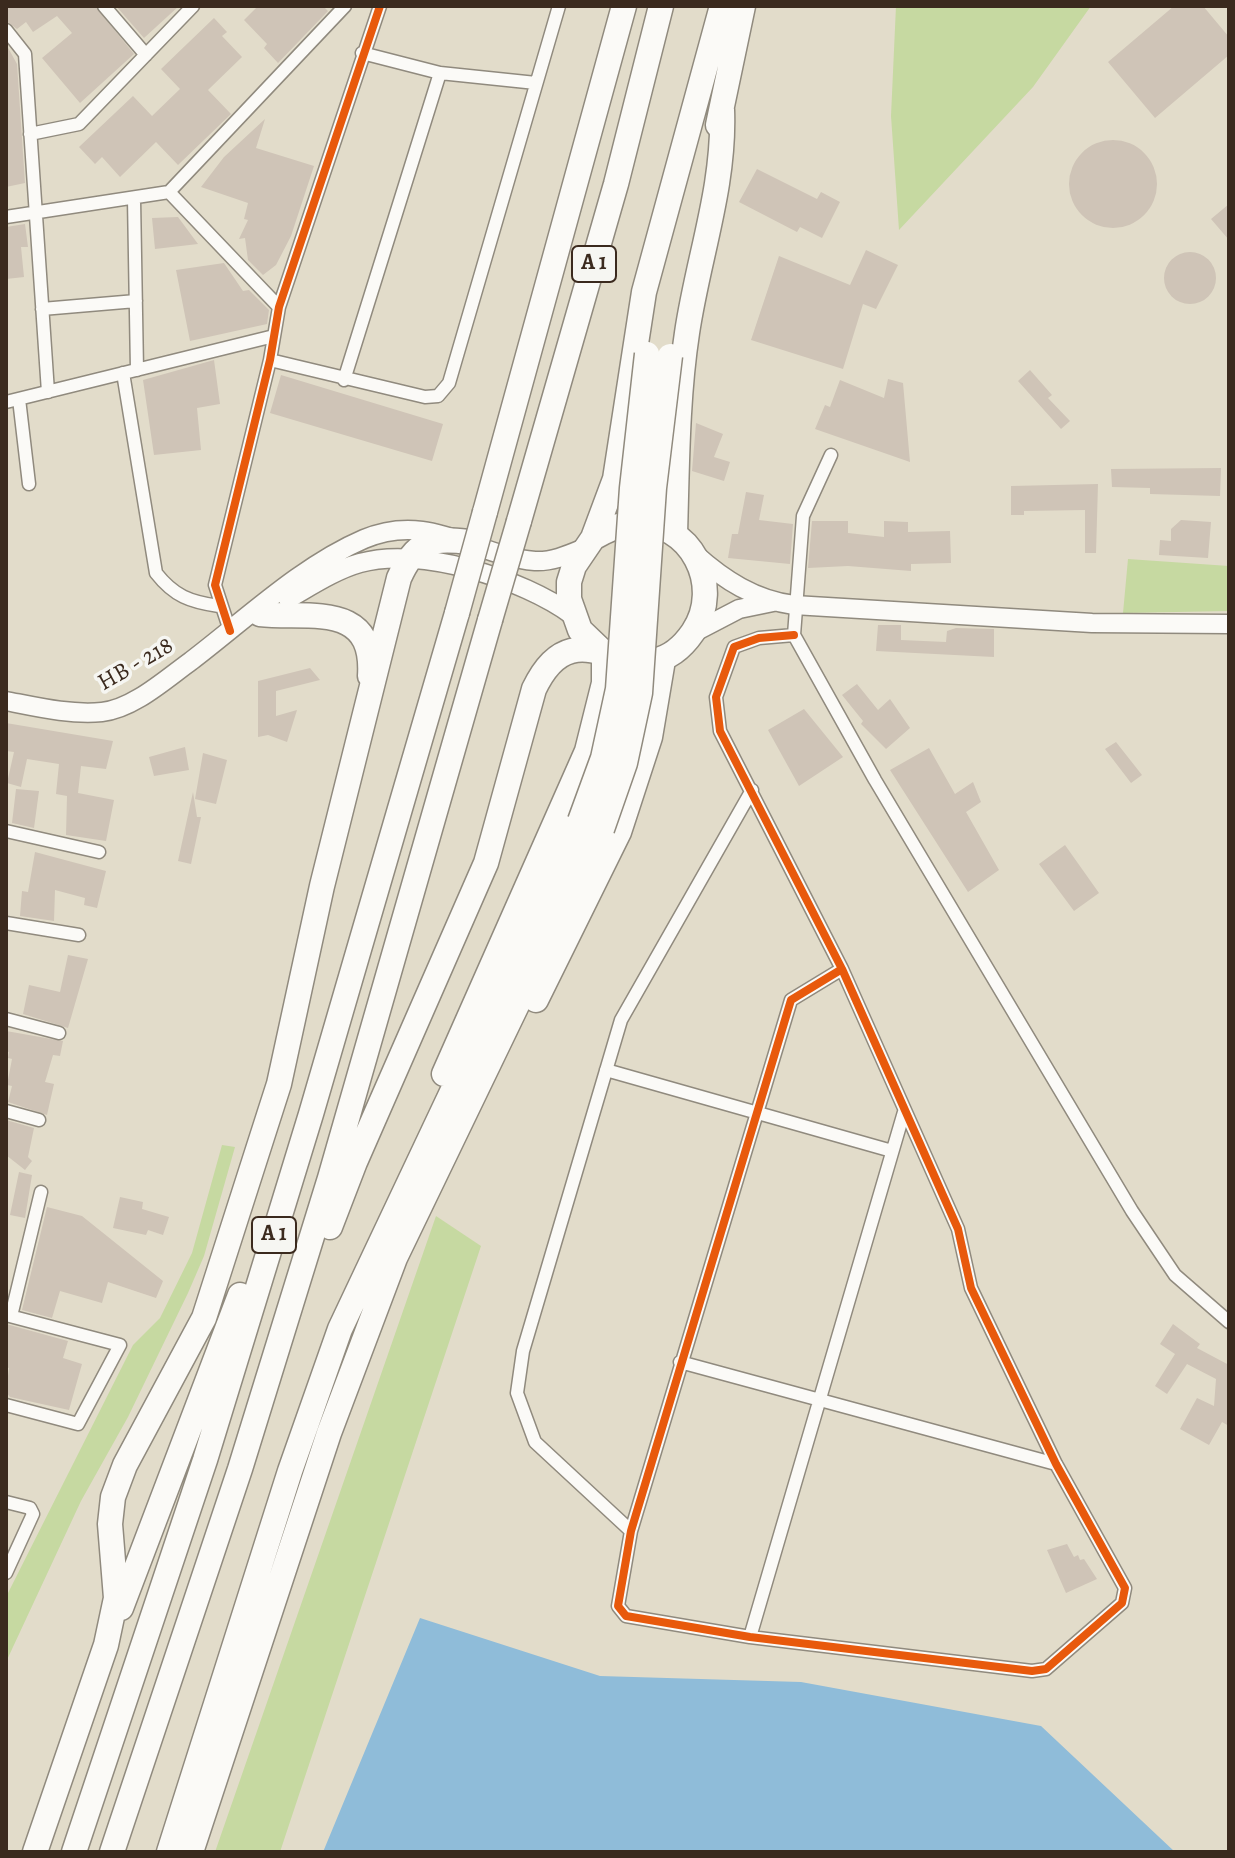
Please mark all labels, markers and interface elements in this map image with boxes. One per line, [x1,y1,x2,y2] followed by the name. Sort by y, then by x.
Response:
[572,246,616,282] road number: A 1
[93,632,179,698] street label: HB - 218
[252,1217,296,1253] road number: A 1

